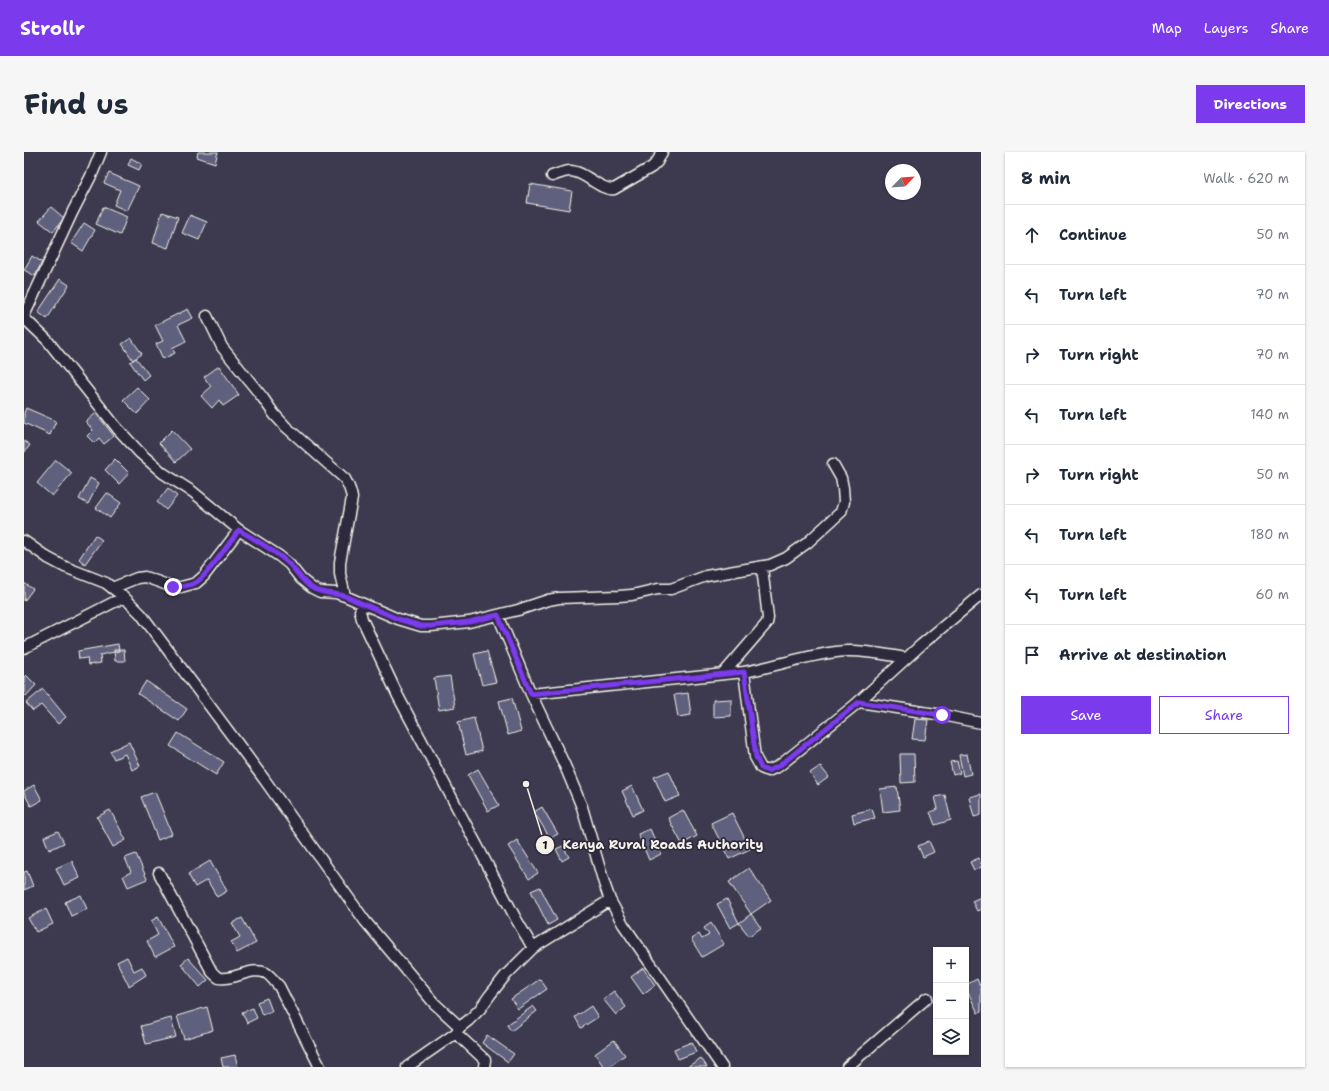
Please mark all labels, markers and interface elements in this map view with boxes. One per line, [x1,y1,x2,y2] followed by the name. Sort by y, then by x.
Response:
[20,16,85,41] text: Strollr
[1152,19,1182,37] text: Map
[1204,19,1248,37] text: Layers
[1270,19,1309,37] text: Share
[24,85,129,123] text: Find us
[1196,85,1305,123] button: Directions
[885,164,921,200] north arrow
[1021,167,1071,189] text: 8 min
[1203,170,1289,187] text: Walk · 620 m
[1021,224,1043,246] icon: ahead
[1059,225,1127,245] text: Continue
[1256,226,1289,243] text: 50 m
[1021,284,1043,306] icon: left
[1059,285,1127,305] text: Turn left
[1255,286,1289,303] text: 70 m
[1021,344,1043,366] icon: right
[1059,345,1139,365] text: Turn right
[1255,346,1289,363] text: 70 m
[1021,404,1043,426] icon: left
[1059,405,1127,425] text: Turn left
[1250,406,1289,423] text: 140 m
[1021,464,1043,486] icon: right
[1059,465,1139,485] text: Turn right
[1256,466,1289,483] text: 50 m
[1021,524,1043,546] icon: left
[1059,525,1127,545] text: Turn left
[1250,526,1289,543] text: 180 m
[164,578,182,596] route end
[1021,584,1043,606] icon: left
[1059,585,1127,605] text: Turn left
[1256,586,1289,603] text: 60 m
[1021,644,1043,666] icon: arrive
[1059,645,1227,665] text: Arrive at destination
[1021,696,1151,734] button: Save
[1159,696,1289,734] button: Share
[933,706,951,724] route start
[535,832,772,857] callout: Kenya Rural Roads Authority
[563,836,763,853] text: Kenya Rural Roads Authority
[542,837,548,853] text: 1
[933,947,969,1055] map controls
[933,947,969,983] button: +
[933,983,969,1019] button: −
[933,1019,969,1055] button: layers

